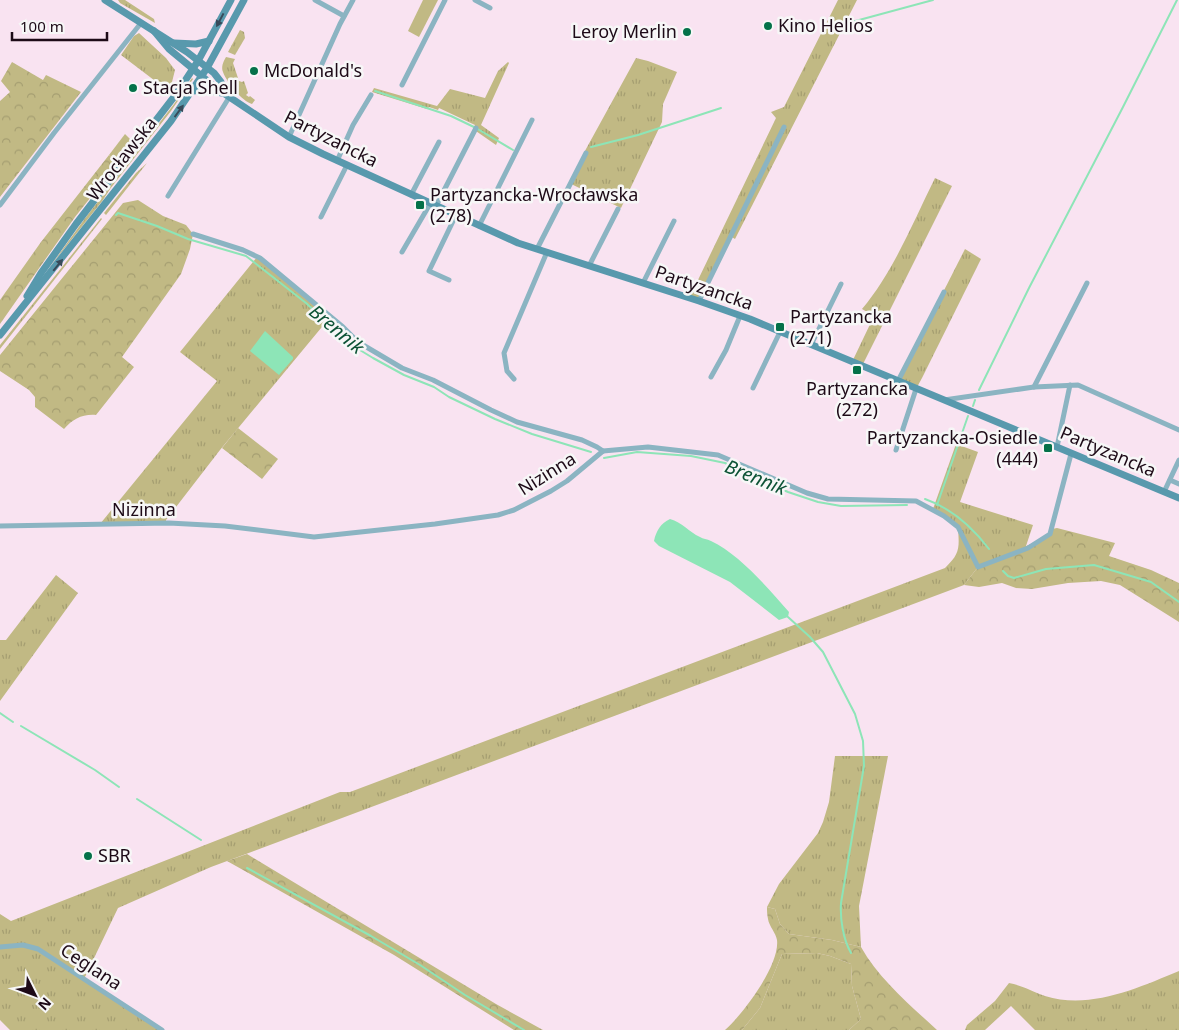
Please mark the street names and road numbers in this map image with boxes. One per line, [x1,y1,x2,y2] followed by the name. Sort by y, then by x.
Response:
[281,104,382,172] street label: Partyzancka
[81,111,162,205] street label: Wrocławska
[652,259,757,315] street label: Partyzancka
[1057,420,1160,482] street label: Partyzancka
[513,446,580,500] street label: Nizinna
[112,497,176,521] street label: Nizinna
[56,937,127,995] street label: Ceglana

